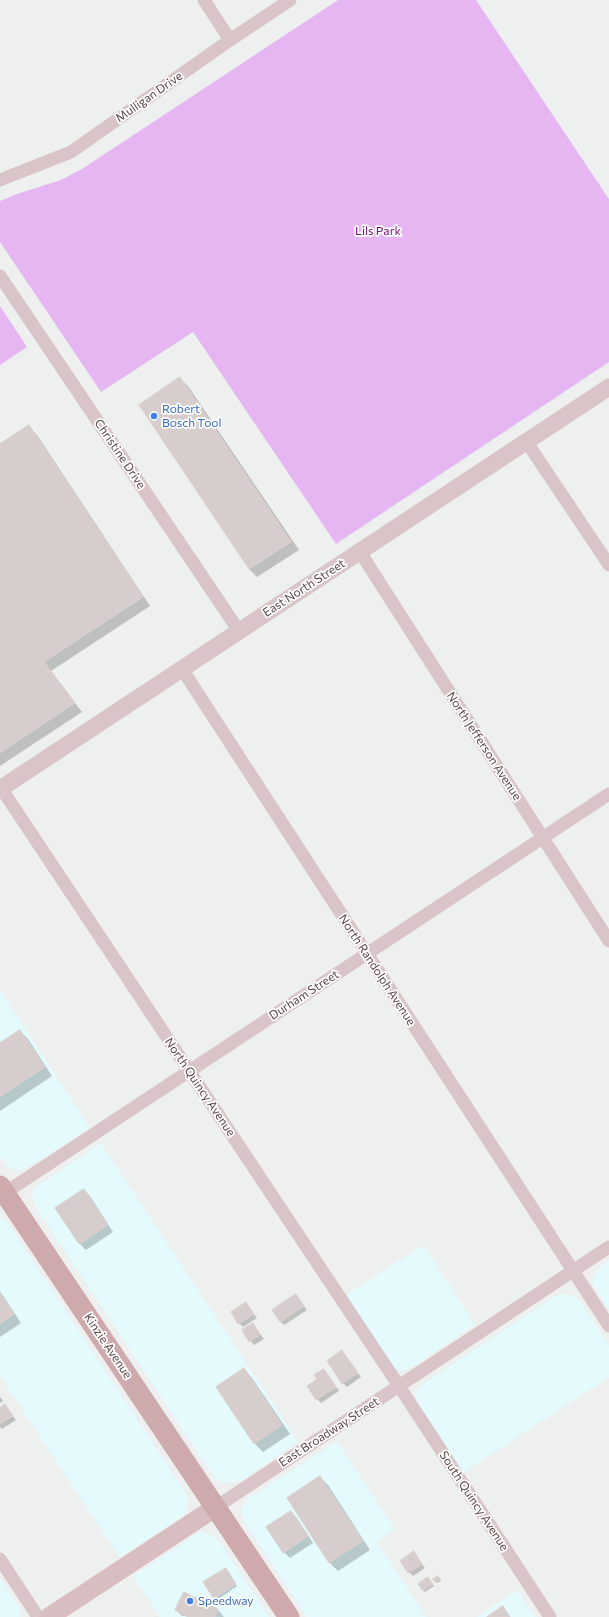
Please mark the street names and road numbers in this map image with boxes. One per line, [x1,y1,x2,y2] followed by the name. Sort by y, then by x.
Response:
[113,69,185,125] street label: Mulligan Drive
[91,416,149,492] street label: Christine Drive
[260,556,348,620] street label: East North Street
[444,689,524,803] street label: North Jefferson Avenue
[336,912,418,1028] street label: North Randolph Avenue
[266,967,342,1023] street label: Durham Street
[162,1035,238,1139] street label: North Quincy Avenue
[81,1311,135,1381] street label: Kinzie Avenue
[276,1394,382,1470] street label: East Broadway Street
[436,1448,512,1554] street label: South Quincy Avenue

